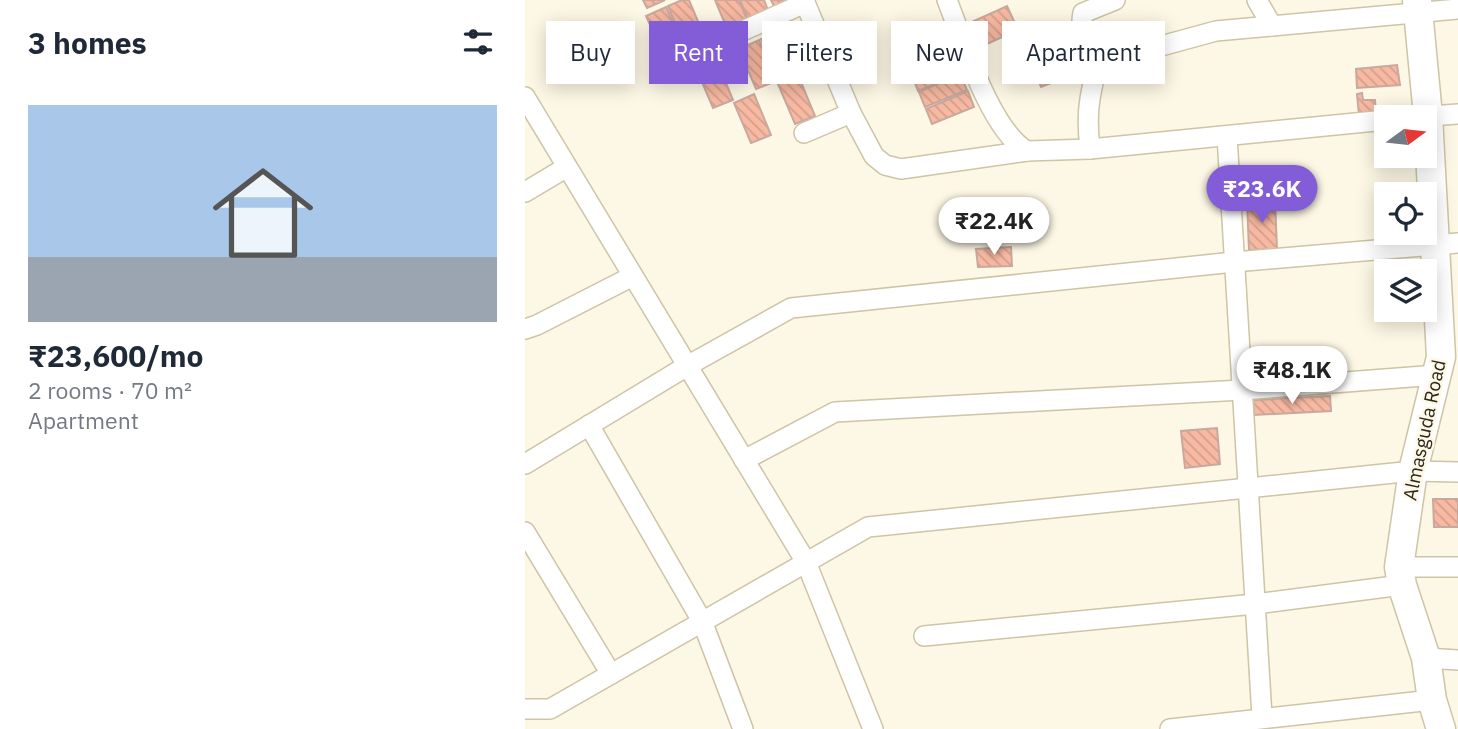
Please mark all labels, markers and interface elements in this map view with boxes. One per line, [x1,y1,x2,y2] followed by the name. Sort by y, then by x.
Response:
[546,21,635,84] chip: Buy
[649,21,748,84] chip: Rent
[762,21,877,84] chip: Filters
[891,21,988,84] chip: New
[1002,21,1165,84] chip: Apartment
[28,23,147,62] text: 3 homes
[459,23,497,61] icon: filters
[1374,105,1437,168] north arrow
[1374,105,1437,322] map controls
[200,150,326,276] icon: home
[1205,166,1319,225] pin: ₹23.6K
[1222,173,1302,203] text: ₹23.6K
[1374,182,1437,245] button: locate
[937,198,1051,257] pin: ₹22.4K
[954,205,1034,235] text: ₹22.4K
[1374,259,1437,322] button: layers
[28,336,203,375] text: ₹23,600/mo
[1235,346,1349,406] pin: ₹48.1K
[1252,354,1332,384] text: ₹48.1K
[1397,357,1451,503] street label: Almasguda Road
[28,375,192,405] text: 2 rooms · 70 m²
[28,405,139,435] text: Apartment

